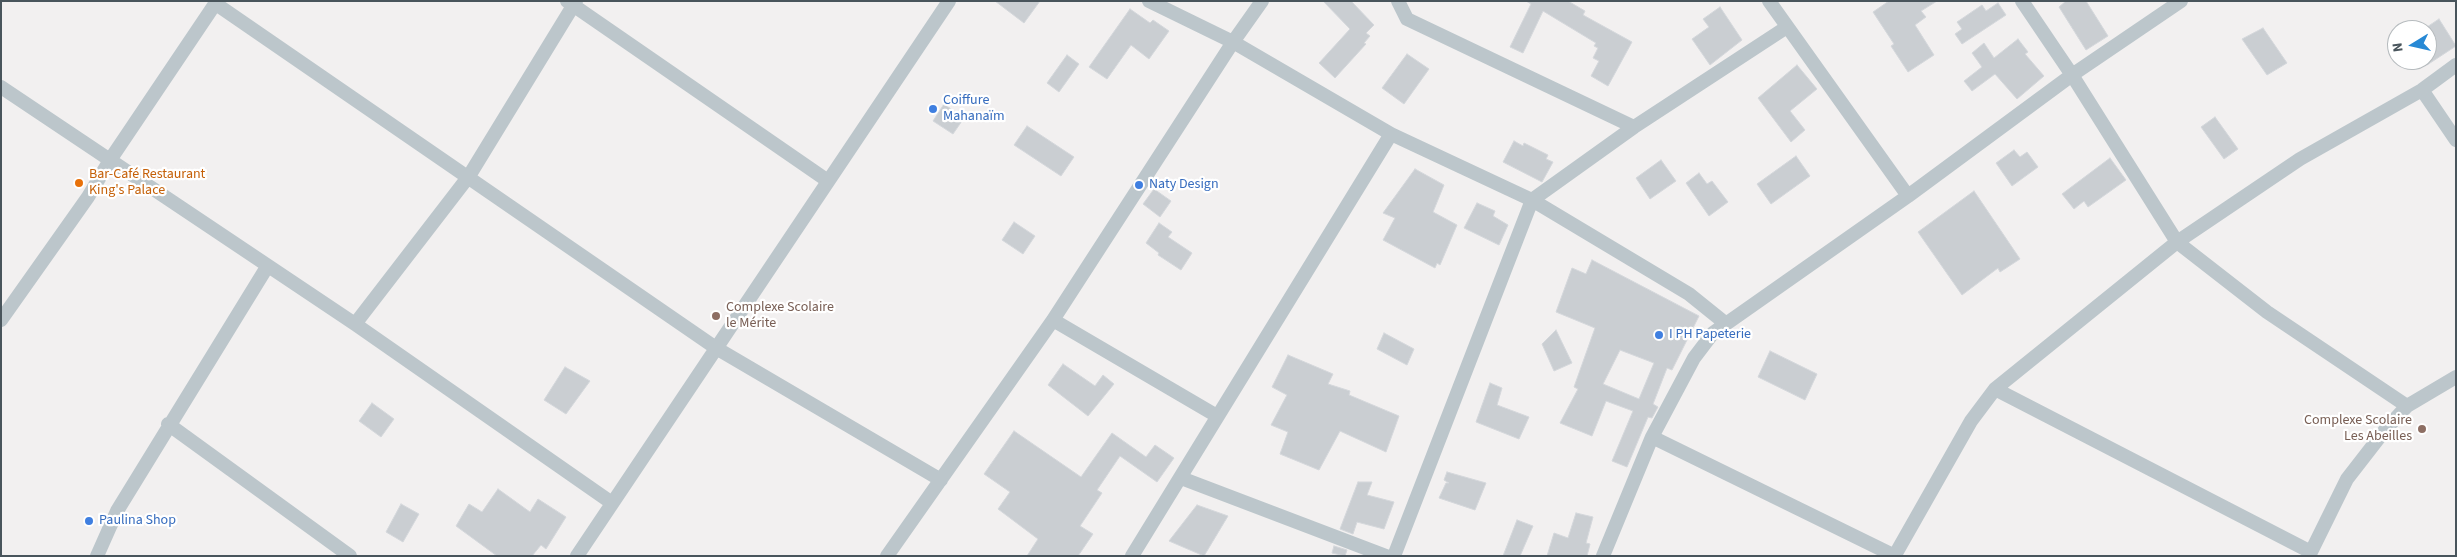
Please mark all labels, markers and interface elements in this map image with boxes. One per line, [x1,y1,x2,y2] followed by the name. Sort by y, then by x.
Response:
[2387,20,2437,70] north arrow
[2388,41,2409,53] text: N
[943,93,1005,125] place label: Coiffure Mahanaïm
[927,103,939,115] marker: Coiffure Mahanaïm
[89,167,205,200] place label: Bar-Café Restaurant King's Palace
[73,177,85,189] marker: Bar-Café Restaurant King's Palace
[1149,177,1219,193] place label: Naty Design
[1133,179,1145,191] marker: Naty Design
[726,300,834,332] place label: Complexe Scolaire le Mérite
[710,310,722,322] marker: Complexe Scolaire le Mérite
[1669,327,1751,343] place label: I PH Papeterie
[1653,329,1665,341] marker: I PH Papeterie
[2304,413,2412,446] place label: Complexe Scolaire Les Abeilles
[2416,423,2428,435] marker: Complexe Scolaire Les Abeilles
[99,513,176,529] place label: Paulina Shop
[83,515,95,527] marker: Paulina Shop

